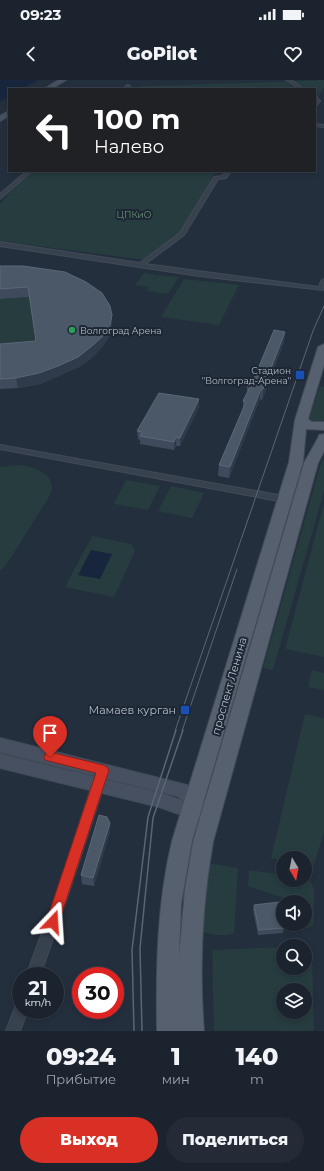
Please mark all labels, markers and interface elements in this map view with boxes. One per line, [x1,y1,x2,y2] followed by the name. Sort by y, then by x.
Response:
[20,5,61,24] text: 09:23
[20,43,42,65] icon: back
[127,43,197,65] text: GoPilot
[282,43,304,65] icon: heart
[94,102,180,136] text: 100 m
[28,104,80,156] icon: left
[94,136,164,158] text: Налево
[117,209,152,220] park label: ЦПКиО
[67,325,77,335] marker: Волгоград Арена
[80,325,162,336] place label: Волгоград Арена
[202,365,291,386] place label: Стадион "Волгоград-Арена"
[294,369,306,381] marker: Стадион "Волгоград-Арена"
[208,636,250,736] street label: проспект Ленина
[89,703,176,717] place label: Мамаев курган
[179,704,191,716] marker: Мамаев курган
[33,716,67,757] pin
[39,722,61,744] icon: arrive
[276,851,312,887] north arrow
[276,851,312,1019] map controls
[276,895,312,931] button: sound
[32,901,74,943] position arrow
[276,939,312,975] button: search
[72,967,124,1019] speed limit sign: 30
[28,976,48,1000] text: 21
[276,983,312,1019] button: layers
[25,996,51,1009] text: km/h
[46,1042,116,1071] text: 09:24
[171,1042,181,1071] text: 1
[235,1042,278,1071] text: 140
[46,1071,116,1087] text: Прибытие
[162,1071,190,1087] text: мин
[250,1071,264,1087] text: m
[20,1117,158,1163] button: Выход
[166,1117,304,1163] button: Поделиться

